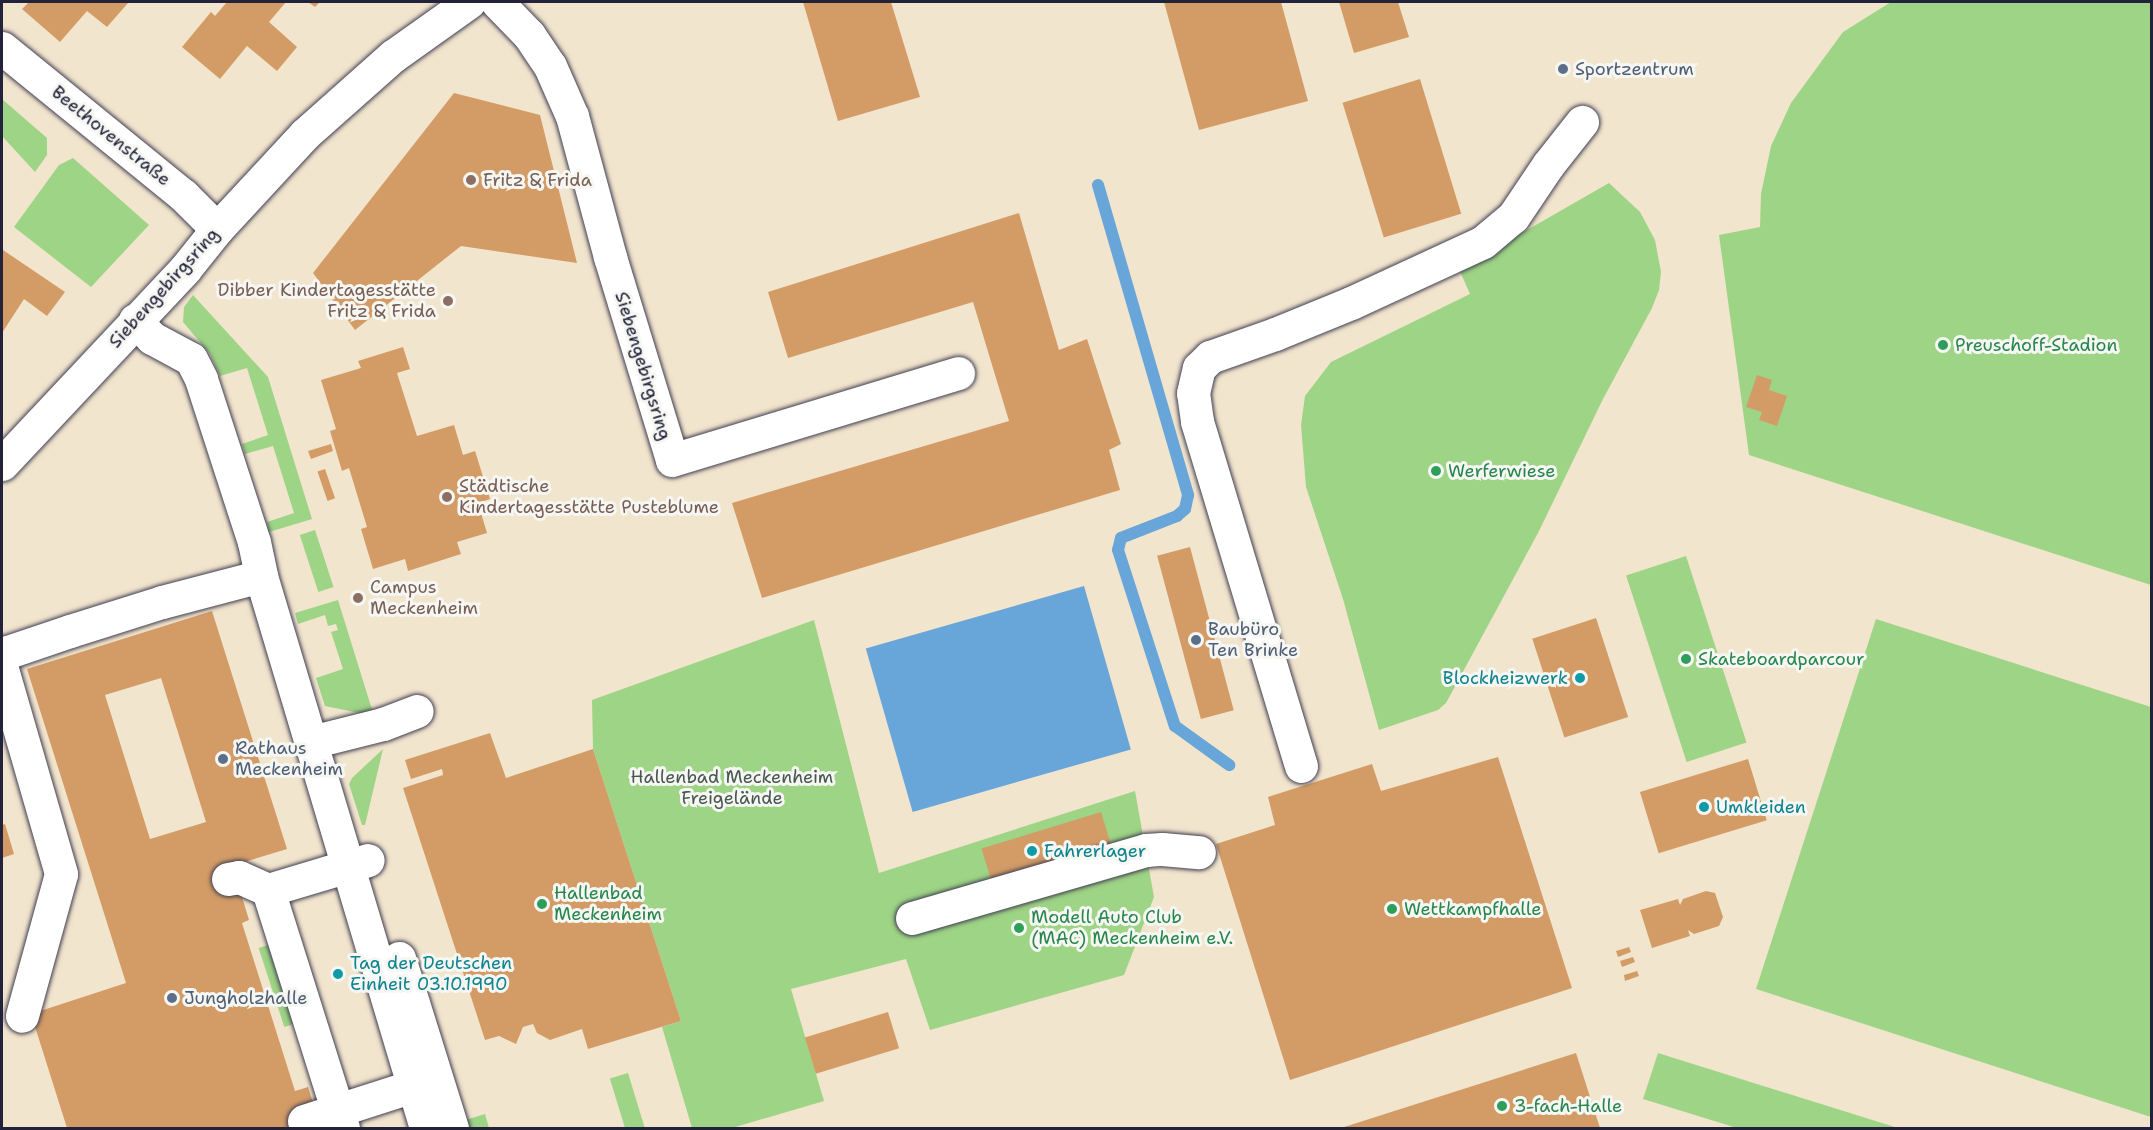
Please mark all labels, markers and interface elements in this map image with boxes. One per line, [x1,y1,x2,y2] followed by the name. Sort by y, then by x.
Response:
[1575,58,1694,80] place label: Sportzentrum
[1556,62,1570,76] marker: Sportzentrum
[47,81,175,191] street label: Beethovenstraße
[483,169,592,191] place label: Fritz & Frida
[464,173,478,187] marker: Fritz & Frida
[104,224,224,352] street label: Siebengebirgsring
[218,280,436,322] place label: Dibber Kindertagesstätte Fritz & Frida
[610,289,676,443] street label: Siebengebirgsring
[441,294,455,308] marker: Dibber Kindertagesstätte Fritz & Frida
[1955,334,2118,356] place label: Preuschoff-Stadion
[1936,338,1950,352] marker: Preuschoff-Stadion
[1448,460,1556,482] place label: Werferwiese
[1429,464,1443,478] marker: Werferwiese
[459,476,719,518] place label: Städtische Kindertagesstätte Pusteblume
[440,490,454,504] marker: Städtische Kindertagesstätte Pusteblume
[370,577,478,620] place label: Campus Meckenheim
[351,591,365,605] marker: Campus Meckenheim
[1208,619,1298,662] place label: Baubüro Ten Brinke
[1189,633,1203,647] marker: Baubüro Ten Brinke
[1698,648,1865,670] place label: Skateboardparcour
[1679,652,1693,666] marker: Skateboardparcour
[1443,667,1568,689] place label: Blockheizwerk
[1573,671,1587,685] marker: Blockheizwerk
[235,738,343,780] place label: Rathaus Meckenheim
[216,752,230,766] marker: Rathaus Meckenheim
[631,767,833,810] park label: Hallenbad Meckenheim Freigelände
[1716,796,1806,818] place label: Umkleiden
[1697,800,1711,814] marker: Umkleiden
[1044,840,1146,862] place label: Fahrerlager
[1025,844,1039,858] marker: Fahrerlager
[554,883,662,926] place label: Hallenbad Meckenheim
[535,897,549,911] marker: Hallenbad Meckenheim
[1404,898,1541,920] place label: Wettkampfhalle
[1385,902,1399,916] marker: Wettkampfhalle
[1031,907,1233,950] place label: Modell Auto Club (MAC) Meckenheim e.V.
[1012,921,1026,935] marker: Modell Auto Club (MAC) Meckenheim e.V.
[350,953,512,996] place label: Tag der Deutschen Einheit 03.10.1990
[331,967,345,981] marker: Tag der Deutschen Einheit 03.10.1990
[184,987,307,1009] place label: Jungholzhalle
[165,991,179,1005] marker: Jungholzhalle
[1514,1095,1622,1117] place label: 3-fach-Halle
[1495,1099,1509,1113] marker: 3-fach-Halle

